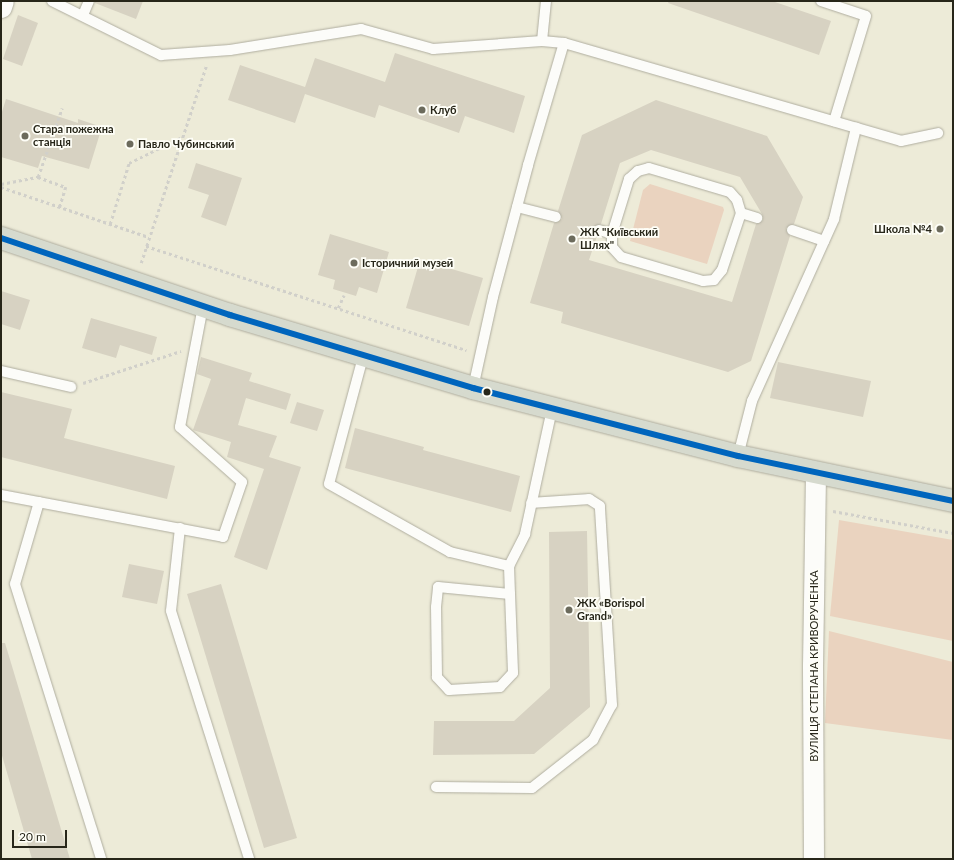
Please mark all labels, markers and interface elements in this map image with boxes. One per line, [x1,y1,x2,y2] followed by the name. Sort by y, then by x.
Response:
[430,103,457,117] place label: Клуб
[417,105,427,115] marker: Клуб
[33,123,113,149] place label: Стара пожежна станція
[20,131,30,141] marker: Стара пожежна станція
[138,137,234,151] place label: Павло Чубинський
[125,139,135,149] marker: Павло Чубинський
[874,222,932,236] place label: Школа №4
[935,224,945,234] marker: Школа №4
[580,226,658,252] place label: ЖК "Київський Шлях"
[567,234,577,244] marker: ЖК "Київський Шлях"
[362,256,453,270] place label: Історичний музей
[349,258,359,268] marker: Історичний музей
[482,387,492,397] unlabelled marker
[807,570,821,762] street label: ВУЛИЦЯ СТЕПАНА КРИВОРУЧЕНКА
[577,597,645,623] place label: ЖК «Borispol Grand»
[564,605,574,615] marker: ЖК «Borispol Grand»
[14,822,69,848] scale bar
[19,829,46,844] text: 20 m

